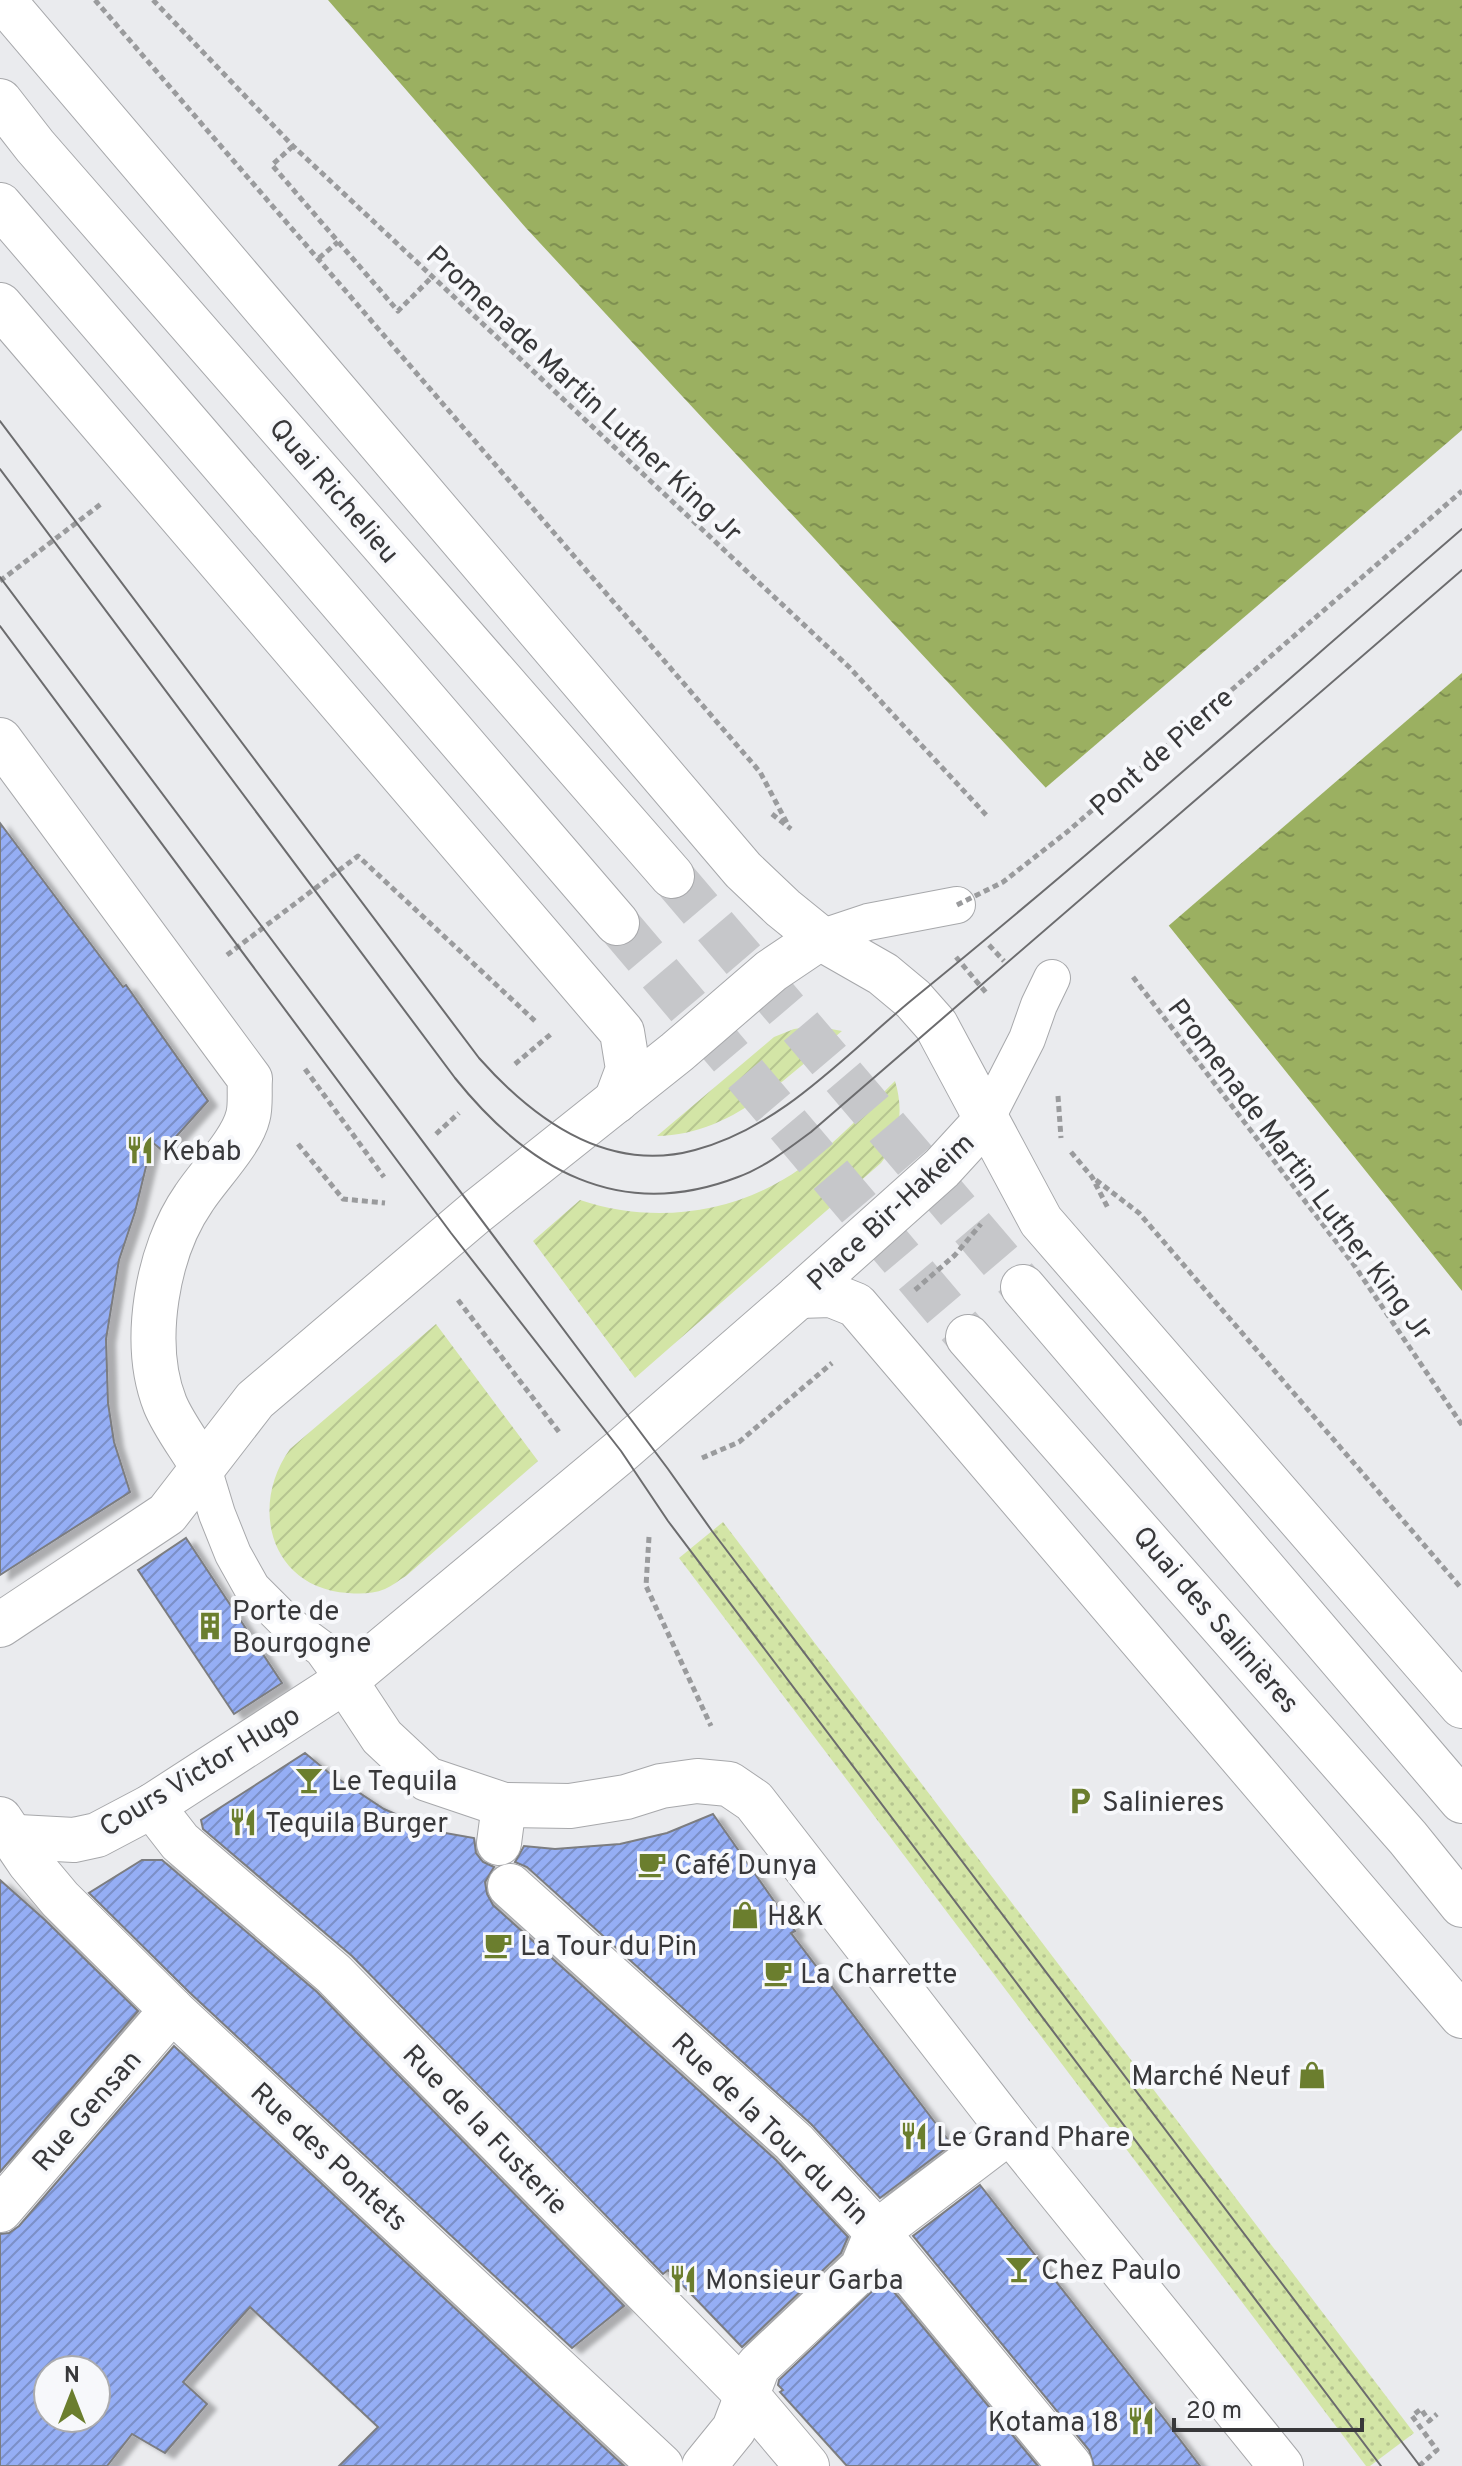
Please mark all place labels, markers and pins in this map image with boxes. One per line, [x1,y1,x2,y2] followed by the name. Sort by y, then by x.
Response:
[125,1135,155,1165] restaurant icon: Kebab
[162,1135,241,1171] place label: Kebab
[232,1595,371,1663] place label: Porte de Bourgogne
[195,1611,225,1641] building icon: Porte de Bourgogne
[294,1765,324,1795] bar icon: Le Tequila
[331,1765,457,1801] place label: Le Tequila
[1065,1786,1095,1816] parking icon: Salinieres
[1102,1786,1224,1822] place label: Salinieres
[228,1807,258,1837] restaurant icon: Tequila Burger
[265,1807,448,1843] place label: Tequila Burger
[637,1849,667,1879] cafe icon: Café Dunya
[674,1849,817,1885] place label: Café Dunya
[730,1900,760,1930] shop icon: H&K
[767,1900,824,1936] place label: H&K
[483,1930,513,1960] cafe icon: La Tour du Pin
[520,1930,697,1966] place label: La Tour du Pin
[763,1958,793,1988] cafe icon: La Charrette
[800,1958,957,1994] place label: La Charrette
[1131,2060,1290,2096] place label: Marché Neuf
[1297,2060,1327,2090] shop icon: Marché Neuf
[899,2121,929,2151] restaurant icon: Le Grand Phare
[936,2121,1130,2157] place label: Le Grand Phare
[1004,2254,1034,2284] bar icon: Chez Paulo
[1041,2254,1181,2290] place label: Chez Paulo
[668,2264,698,2294] restaurant icon: Monsieur Garba
[705,2264,904,2300] place label: Monsieur Garba
[988,2406,1119,2442] place label: Kotama 18
[1126,2406,1156,2436] restaurant icon: Kotama 18

